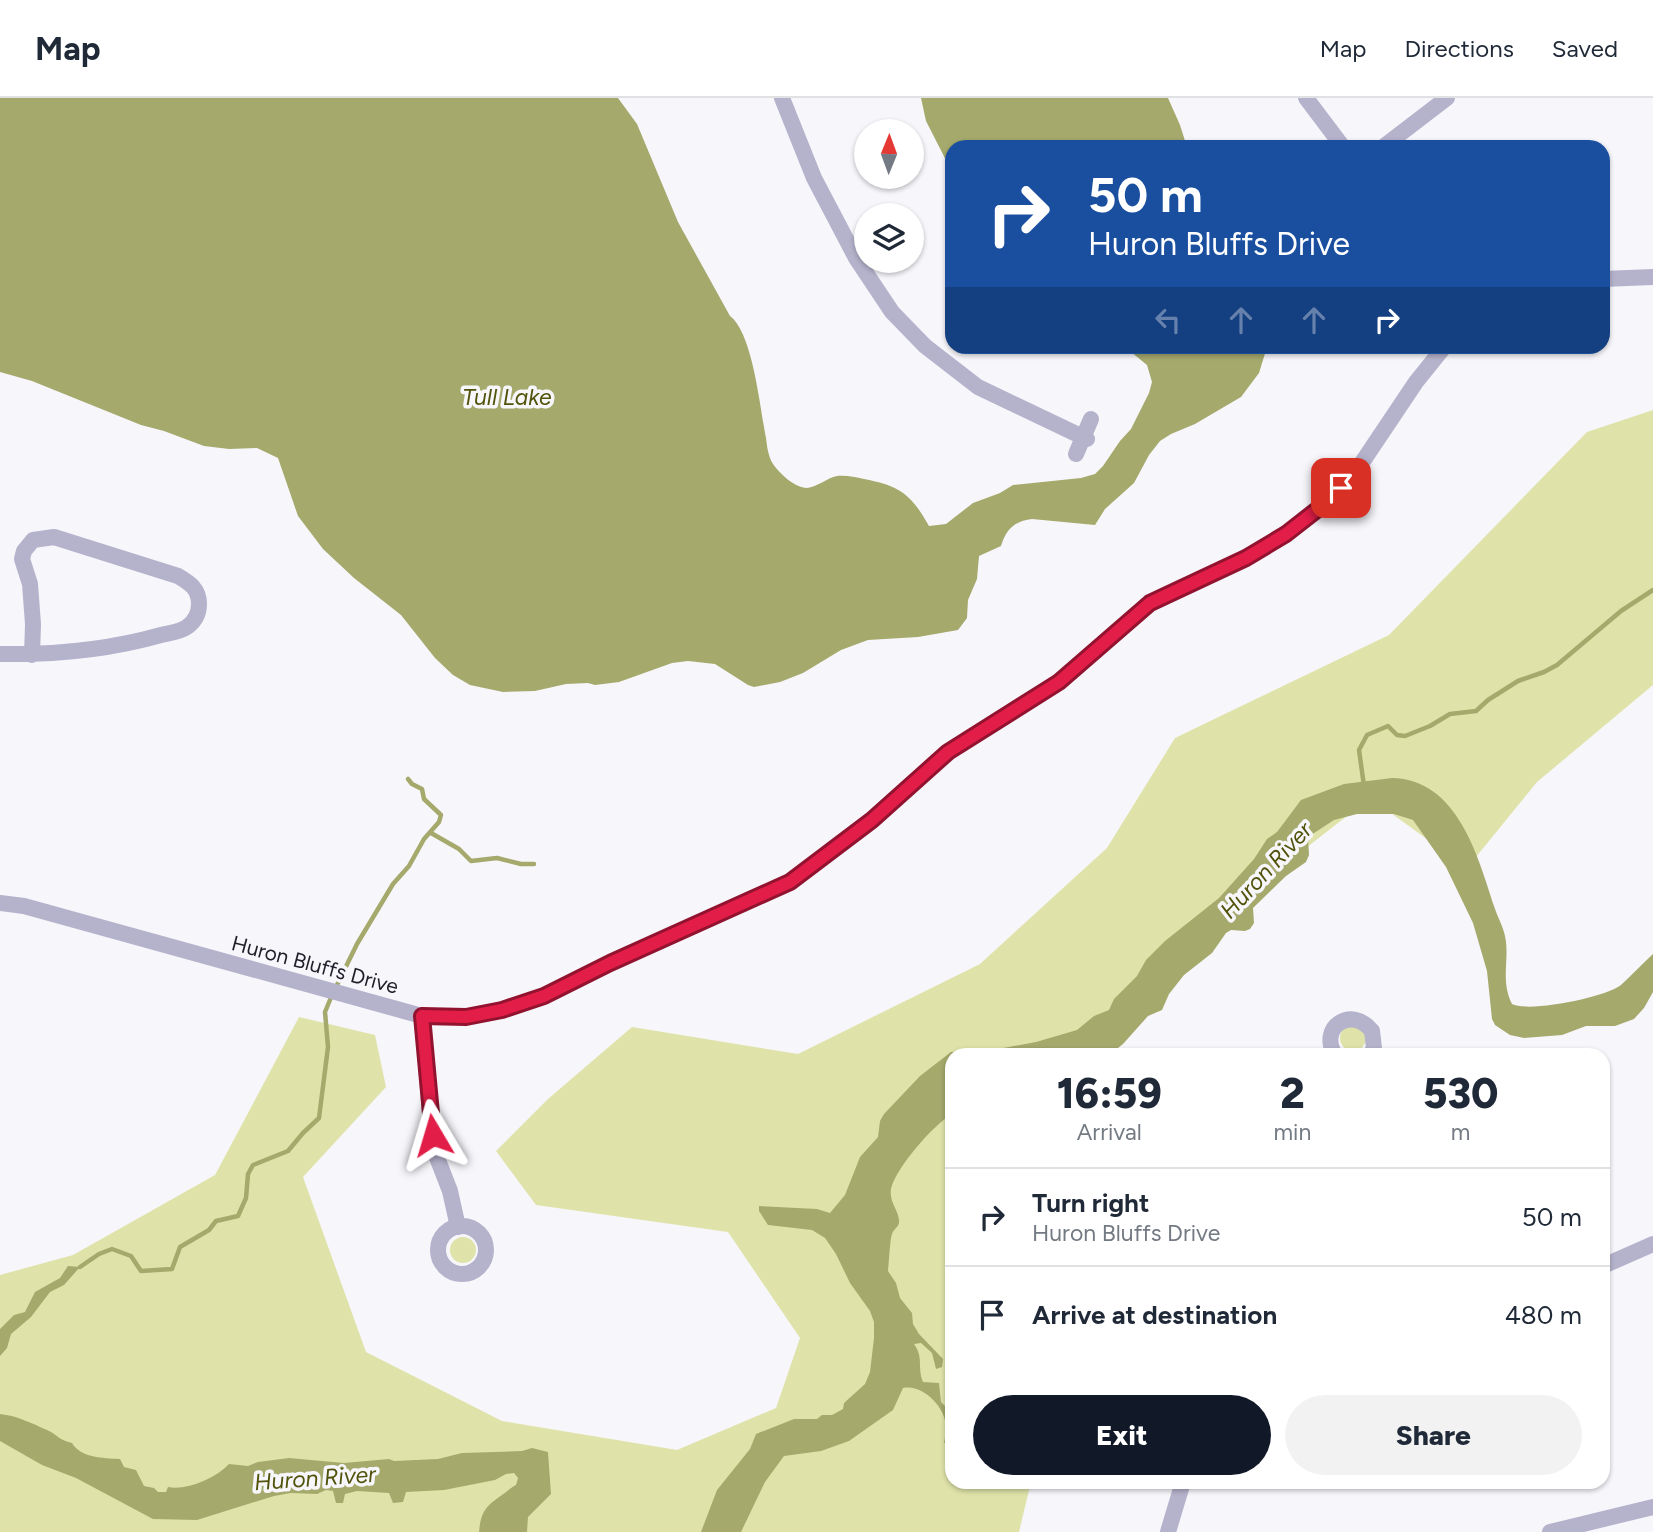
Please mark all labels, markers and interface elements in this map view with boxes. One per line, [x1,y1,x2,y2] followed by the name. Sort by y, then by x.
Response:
[35,29,101,68] text: Map
[1320,34,1366,63] text: Map
[1404,34,1514,63] text: Directions
[1552,34,1618,63] text: Saved
[854,119,924,189] north arrow
[854,119,924,273] map controls
[1088,165,1203,224] text: 50 m
[973,168,1064,259] icon: right
[854,203,924,273] button: layers
[1088,225,1350,263] text: Huron Bluffs Drive
[1149,301,1187,339] icon: left
[1222,301,1260,339] icon: ahead
[1295,301,1333,339] icon: ahead
[1368,301,1406,339] icon: right
[462,383,552,411] water label: Tull Lake
[1311,458,1371,518] pin
[1322,469,1360,507] icon: arrive
[1214,815,1319,924] water label: Huron River
[229,930,401,999] street label: Huron Bluffs Drive
[1057,1068,1162,1119] text: 16:59
[1280,1068,1305,1119] text: 2
[1423,1068,1498,1119] text: 530
[396,1098,470,1172] position arrow
[1077,1118,1142,1146] text: Arrival
[1274,1118,1311,1146] text: min
[1451,1118,1470,1146] text: m
[1032,1187,1149,1219] text: Turn right
[973,1198,1011,1236] icon: right
[1522,1201,1582,1233] text: 50 m
[1032,1219,1220,1247] text: Huron Bluffs Drive
[973,1296,1011,1334] icon: arrive
[1032,1299,1277,1331] text: Arrive at destination
[1505,1299,1582,1331] text: 480 m
[973,1395,1271,1475] button: Exit
[1285,1395,1582,1475] button: Share
[253,1460,378,1496] water label: Huron River

